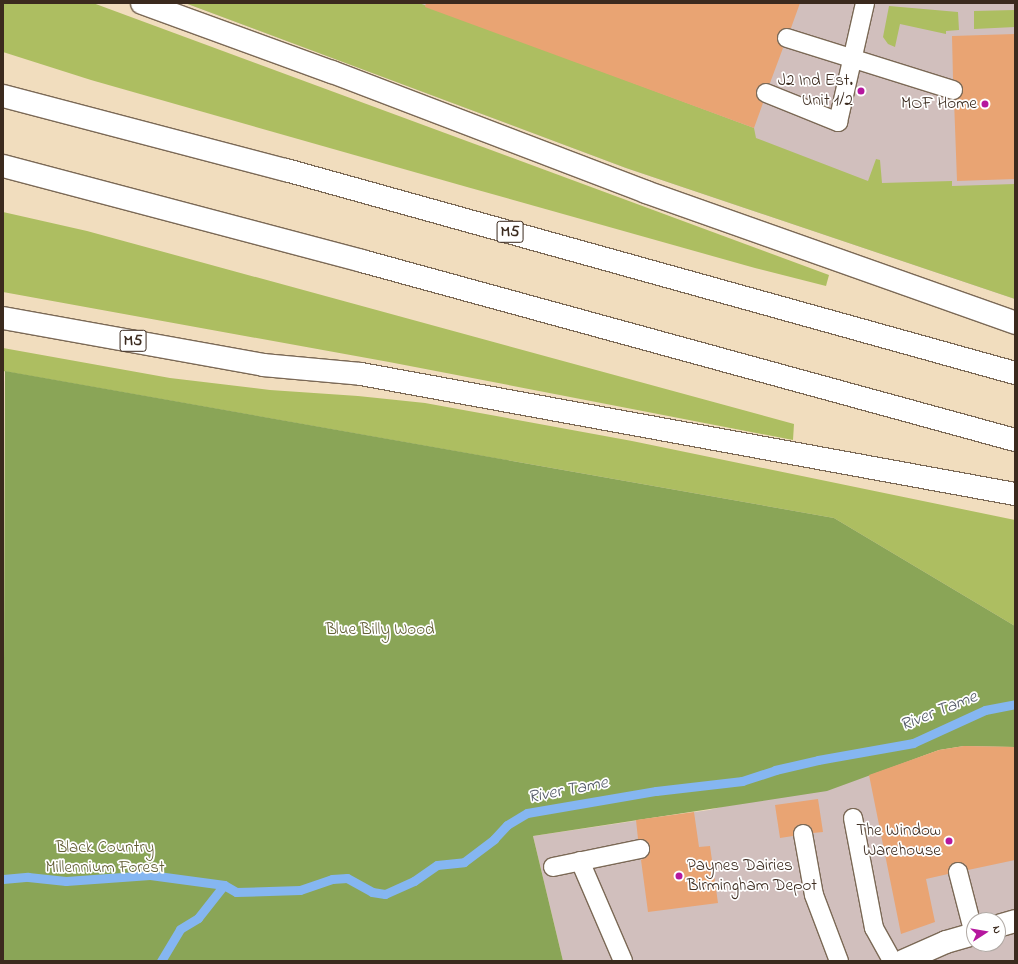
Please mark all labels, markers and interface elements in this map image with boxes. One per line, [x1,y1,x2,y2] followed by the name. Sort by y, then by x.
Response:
[778,71,853,111] place label: J2 Ind Est. Unit 1/2
[856,86,866,96] marker: J2 Ind Est. Unit 1/2
[901,94,977,114] place label: MOF Home
[980,99,990,109] marker: MOF Home
[496,218,524,246] road number: M5
[119,327,147,355] road number: M5
[325,620,435,640] park label: Blue Billy Wood
[897,687,981,737] water label: River Tame
[526,773,610,809] water label: River Tame
[856,821,941,861] place label: The Window Warehouse
[944,836,954,846] marker: The Window Warehouse
[45,838,165,878] park label: Black Country Millennium Forest
[687,856,817,896] place label: Paynes Dairies Birmingham Depot
[674,871,684,881] marker: Paynes Dairies Birmingham Depot
[966,912,1006,952] north arrow
[988,924,1005,935] text: N

